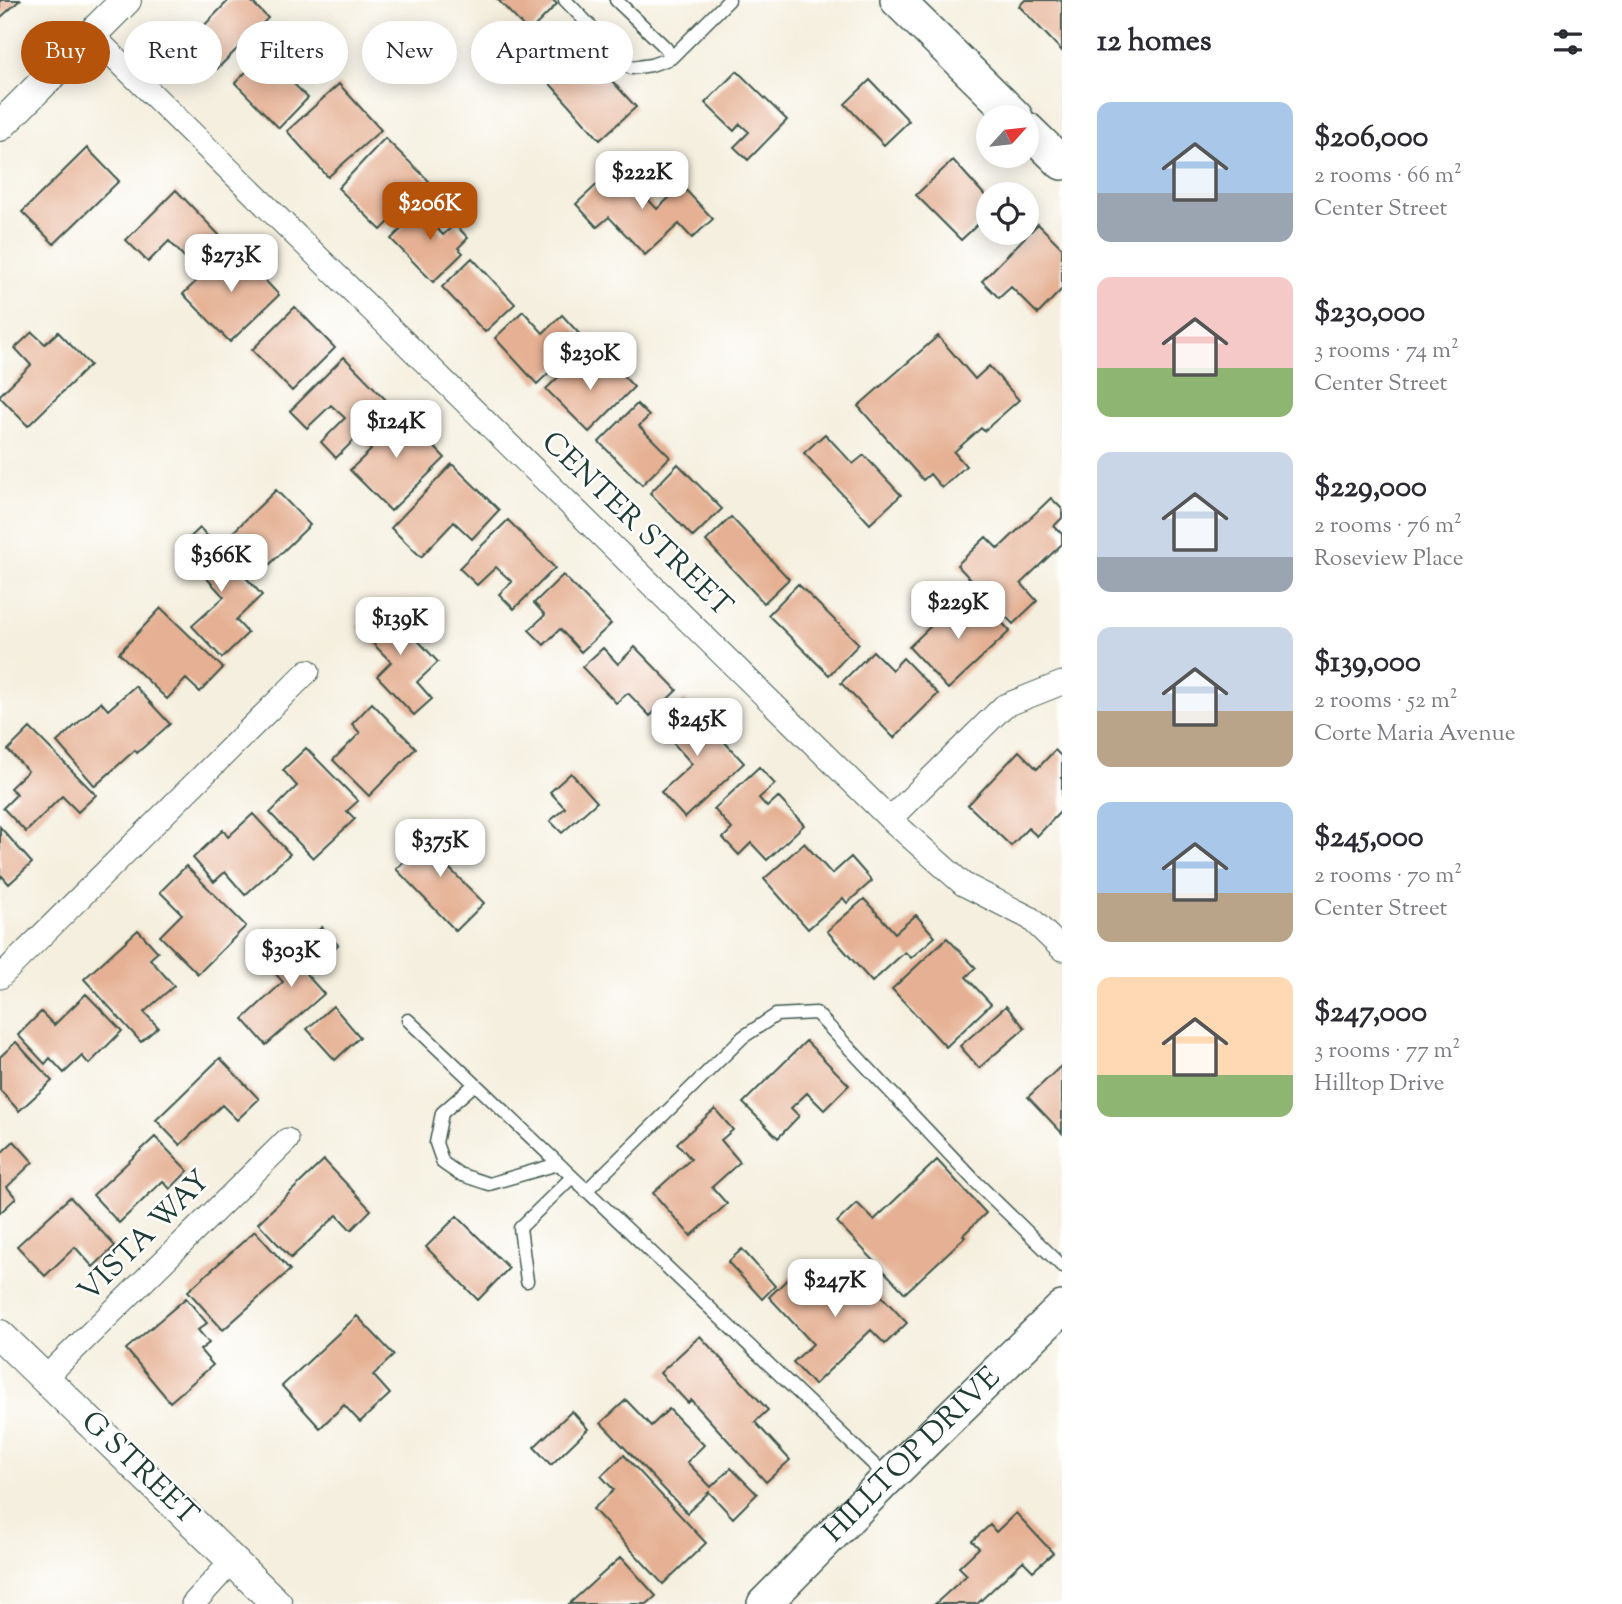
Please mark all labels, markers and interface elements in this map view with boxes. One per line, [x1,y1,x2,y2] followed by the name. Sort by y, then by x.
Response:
[21,21,110,84] chip: Buy
[124,21,222,84] chip: Rent
[236,21,348,84] chip: Filters
[362,21,457,84] chip: New
[471,21,633,84] chip: Apartment
[1097,21,1212,64] text: 12 homes
[1549,23,1587,61] icon: filters
[976,105,1040,168] north arrow
[976,105,1039,245] map controls
[1314,117,1428,160] text: $206,000
[1153,130,1237,214] icon: home
[593,152,691,211] pin: $222K
[611,157,673,190] text: $222K
[1314,160,1462,193] text: 2 rooms · 66 m²
[381,182,479,242] pin: $206K
[976,182,1039,245] button: locate
[398,188,462,221] text: $206K
[1314,193,1447,226] text: Center Street
[182,234,280,294] pin: $273K
[201,240,261,273] text: $273K
[1314,292,1425,335] text: $230,000
[1153,305,1237,389] icon: home
[541,332,639,392] pin: $230K
[1314,335,1459,368] text: 3 rooms · 74 m²
[560,338,620,371] text: $230K
[1314,368,1447,401] text: Center Street
[347,400,445,460] pin: $124K
[366,406,426,439] text: $124K
[531,422,741,628] street label: CENTER STREET
[1314,467,1427,510] text: $229,000
[1153,480,1237,564] icon: home
[1314,510,1462,543] text: 2 rooms · 76 m²
[172,534,270,594] pin: $366K
[191,540,251,573] text: $366K
[1314,543,1464,576] text: Roseview Place
[909,582,1007,641] pin: $229K
[927,587,989,620] text: $229K
[351,598,449,657] pin: $139K
[372,603,429,636] text: $139K
[1314,642,1421,685] text: $139,000
[1153,655,1237,739] icon: home
[1314,685,1457,718] text: 2 rooms · 52 m²
[648,698,746,758] pin: $245K
[667,704,727,737] text: $245K
[1314,718,1516,751] text: Corte Maria Avenue
[1314,817,1424,860] text: $245,000
[391,820,489,879] pin: $375K
[411,825,469,858] text: $375K
[1153,830,1237,914] icon: home
[1314,860,1462,893] text: 2 rooms · 70 m²
[1314,893,1447,926] text: Center Street
[242,930,340,989] pin: $303K
[261,935,321,968] text: $303K
[1314,992,1427,1035] text: $247,000
[1153,1005,1237,1089] icon: home
[1314,1035,1460,1068] text: 3 rooms · 77 m²
[1314,1068,1445,1101] text: Hilltop Drive
[69,1161,221,1313] street label: VISTA WAY
[786,1260,884,1319] pin: $247K
[804,1265,866,1298] text: $247K
[814,1357,1011,1553] street label: HILLTOP DRIVE
[71,1402,207,1536] street label: G STREET

